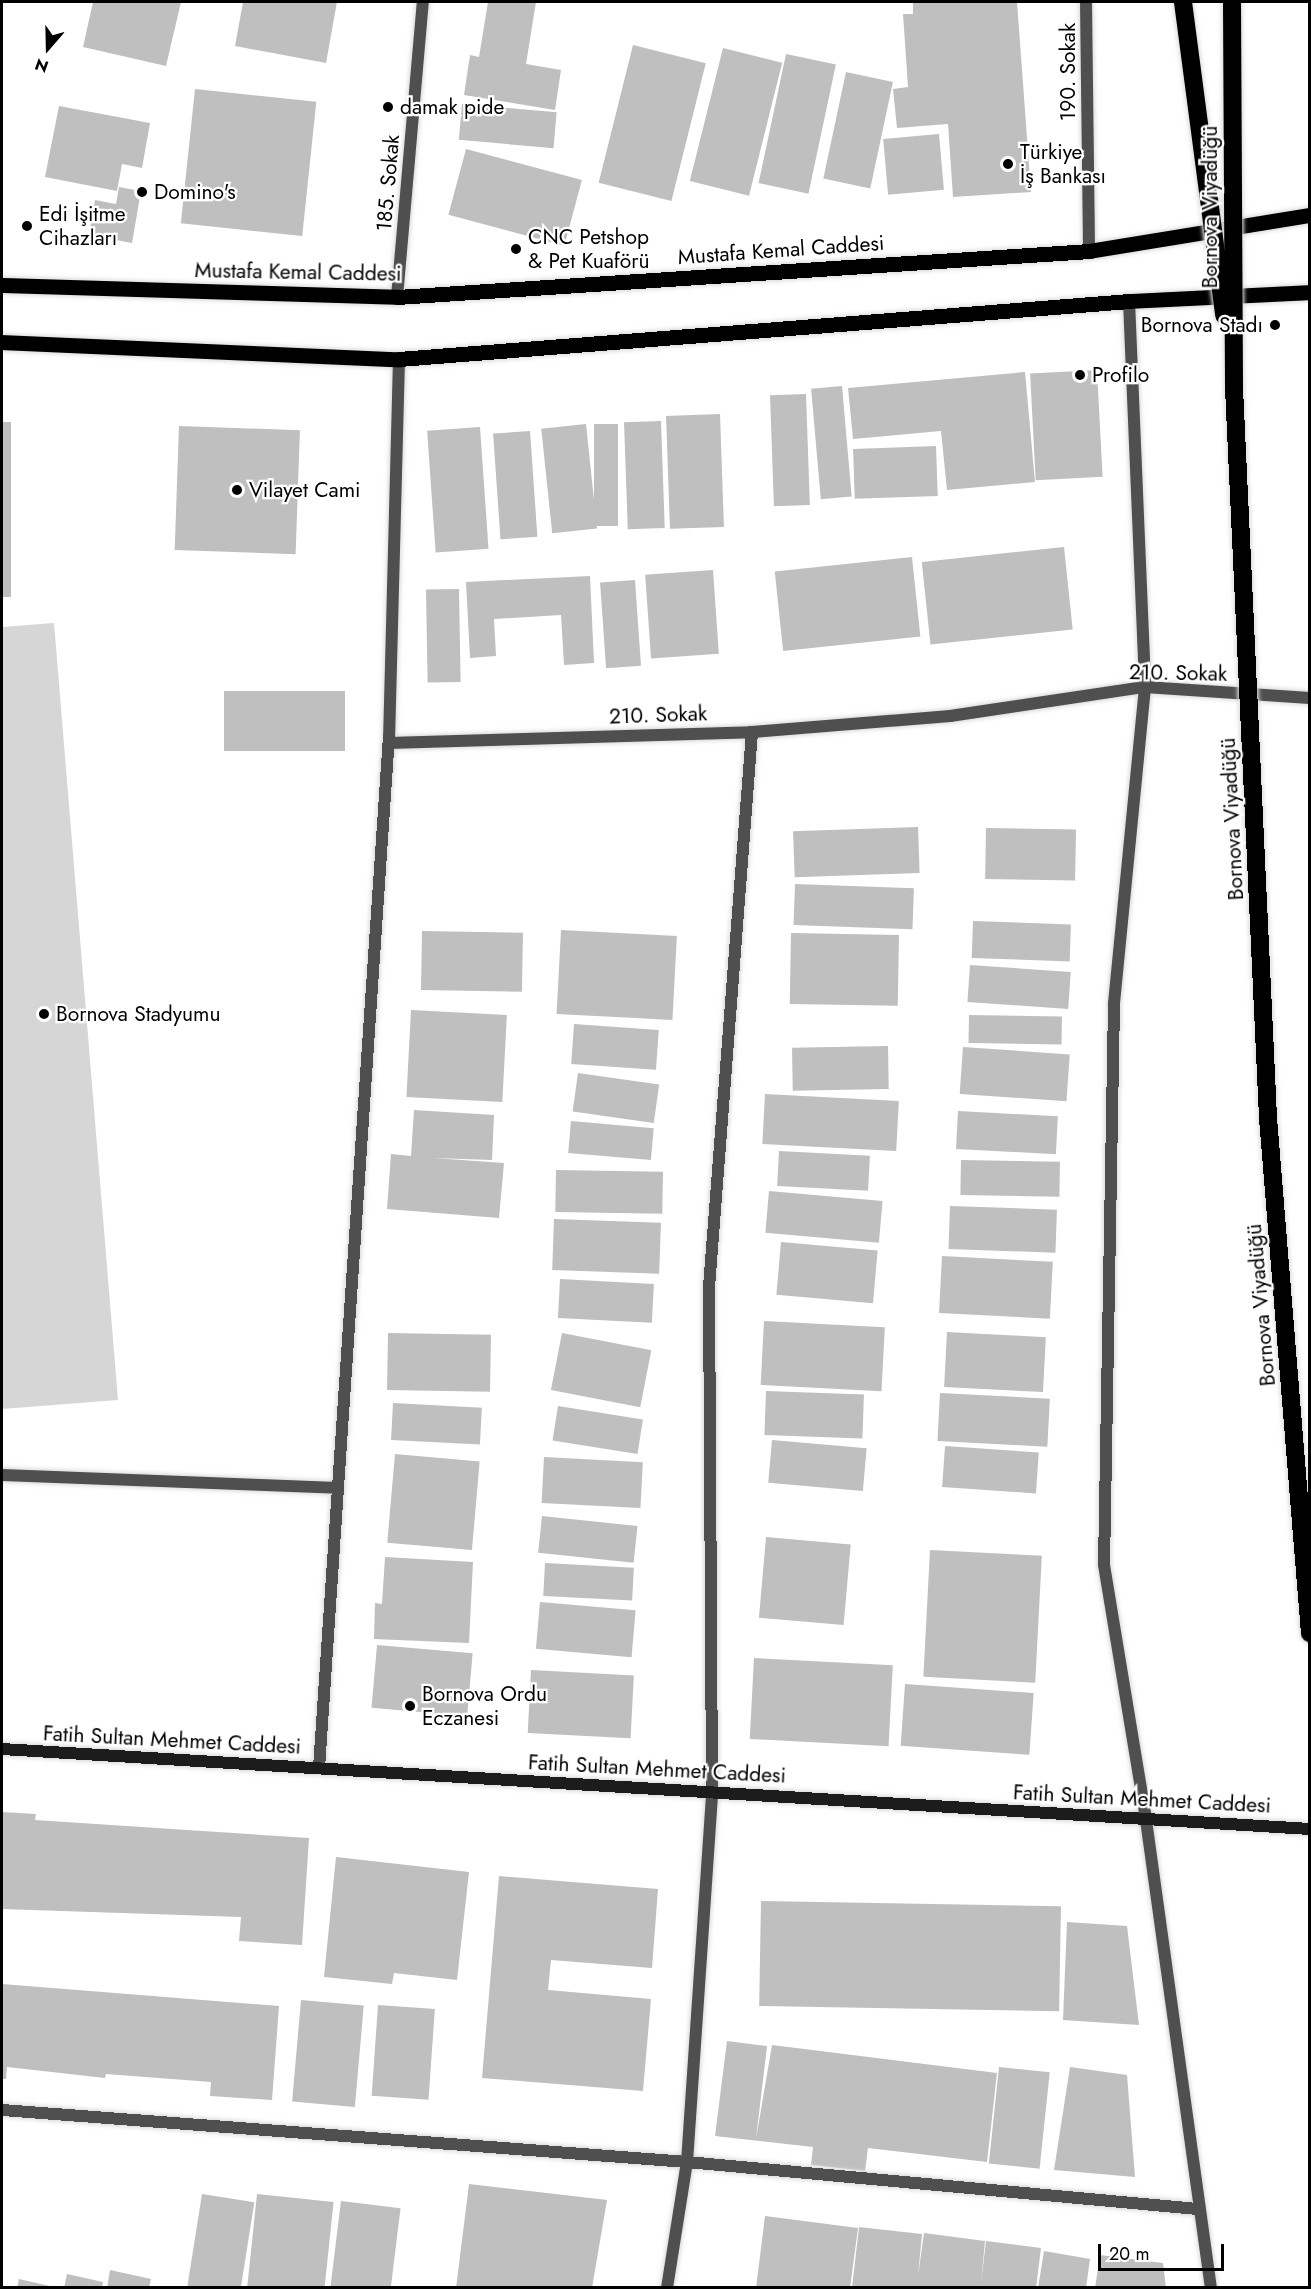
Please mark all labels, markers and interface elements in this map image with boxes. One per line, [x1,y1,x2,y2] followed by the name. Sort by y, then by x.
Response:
[18,18,78,78] north arrow
[1055,23,1081,121] street label: 190. Sokak
[32,52,52,78] text: N
[400,94,504,120] place label: damak pide
[381,100,395,114] marker: damak pide
[1197,126,1223,288] street label: Bornova Viyadüğü
[371,134,405,232] street label: 185. Sokak
[1020,139,1106,189] place label: Türkiye İş Bankası
[1001,157,1015,171] marker: Türkiye İş Bankası
[154,179,236,205] place label: Domino's
[135,185,149,199] marker: Domino's
[39,201,126,251] place label: Edi İşitme Cihazları
[20,219,34,233] marker: Edi İşitme Cihazları
[528,224,650,274] place label: CNC Petshop & Pet Kuaförü
[677,230,885,270] street label: Mustafa Kemal Caddesi
[509,242,523,256] marker: CNC Petshop & Pet Kuaförü
[194,258,402,286] street label: Mustafa Kemal Caddesi
[1141,312,1263,338] place label: Bornova Stadı
[1268,318,1282,332] marker: Bornova Stadı
[1092,362,1149,388] place label: Profilo
[1073,368,1087,382] marker: Profilo
[249,477,361,503] place label: Vilayet Cami
[230,483,244,497] marker: Vilayet Cami
[1129,660,1227,686] street label: 210. Sokak
[609,701,707,729] street label: 210. Sokak
[1215,737,1249,901] street label: Bornova Viyadüğü
[56,1001,220,1027] place label: Bornova Stadyumu
[37,1007,51,1021] marker: Bornova Stadyumu
[1241,1223,1281,1387] street label: Bornova Viyadüğü
[422,1681,547,1731] place label: Bornova Ordu Eczanesi
[403,1699,417,1713] marker: Bornova Ordu Eczanesi
[42,1721,302,1759] street label: Fatih Sultan Mehmet Caddesi
[527,1750,787,1788] street label: Fatih Sultan Mehmet Caddesi
[1012,1780,1272,1818] street label: Fatih Sultan Mehmet Caddesi
[1101,2232,1227,2270] scale bar
[1109,2241,1149,2267] text: 20 m

